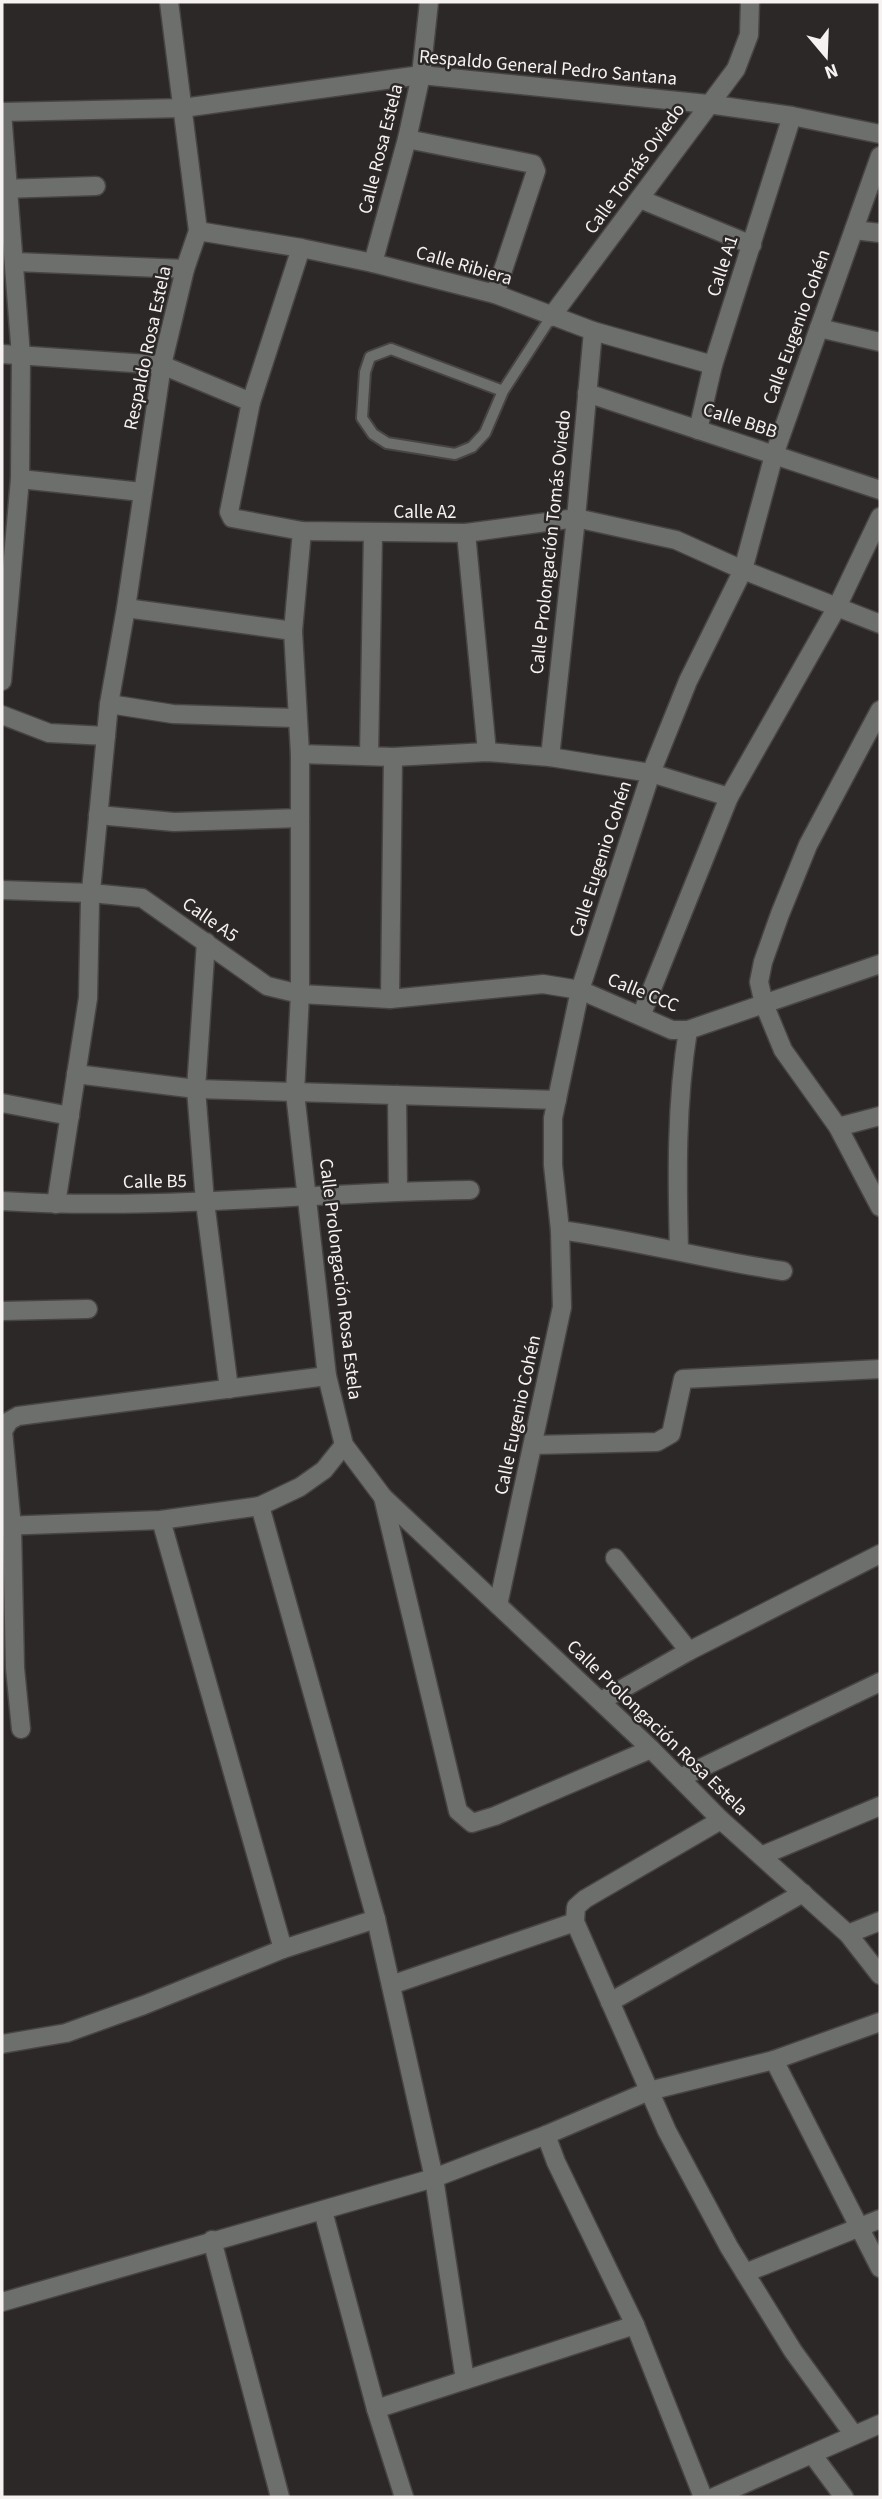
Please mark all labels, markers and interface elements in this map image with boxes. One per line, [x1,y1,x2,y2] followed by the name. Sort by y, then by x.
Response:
[791,21,861,91] north arrow
[418,43,678,93] street label: Respaldo General Pedro Santana
[821,56,841,85] text: N
[352,81,410,217] street label: Calle Rosa Estela
[578,98,692,240] street label: Calle Tomás Oviedo
[700,232,746,300] street label: Calle A1
[413,239,515,293] street label: Calle Ribiera
[756,246,838,408] street label: Calle Eugenio Cohén
[117,263,179,433] street label: Respaldo Rosa Estela
[699,396,781,446] street label: Calle BBB
[524,408,578,676] street label: Calle Prolongación Tomás Oviedo
[393,499,457,526] street label: Calle A2
[563,777,639,941] street label: Calle Eugenio Cohén
[176,891,244,949] street label: Calle A5
[603,966,683,1020] street label: Calle CCC
[312,1157,368,1401] street label: Calle Prolongación Rosa Estela
[123,1168,187,1196] street label: Calle B5
[488,1333,548,1497] street label: Calle Eugenio Cohén
[560,1634,754,1822] street label: Calle Prolongación Rosa Estela

